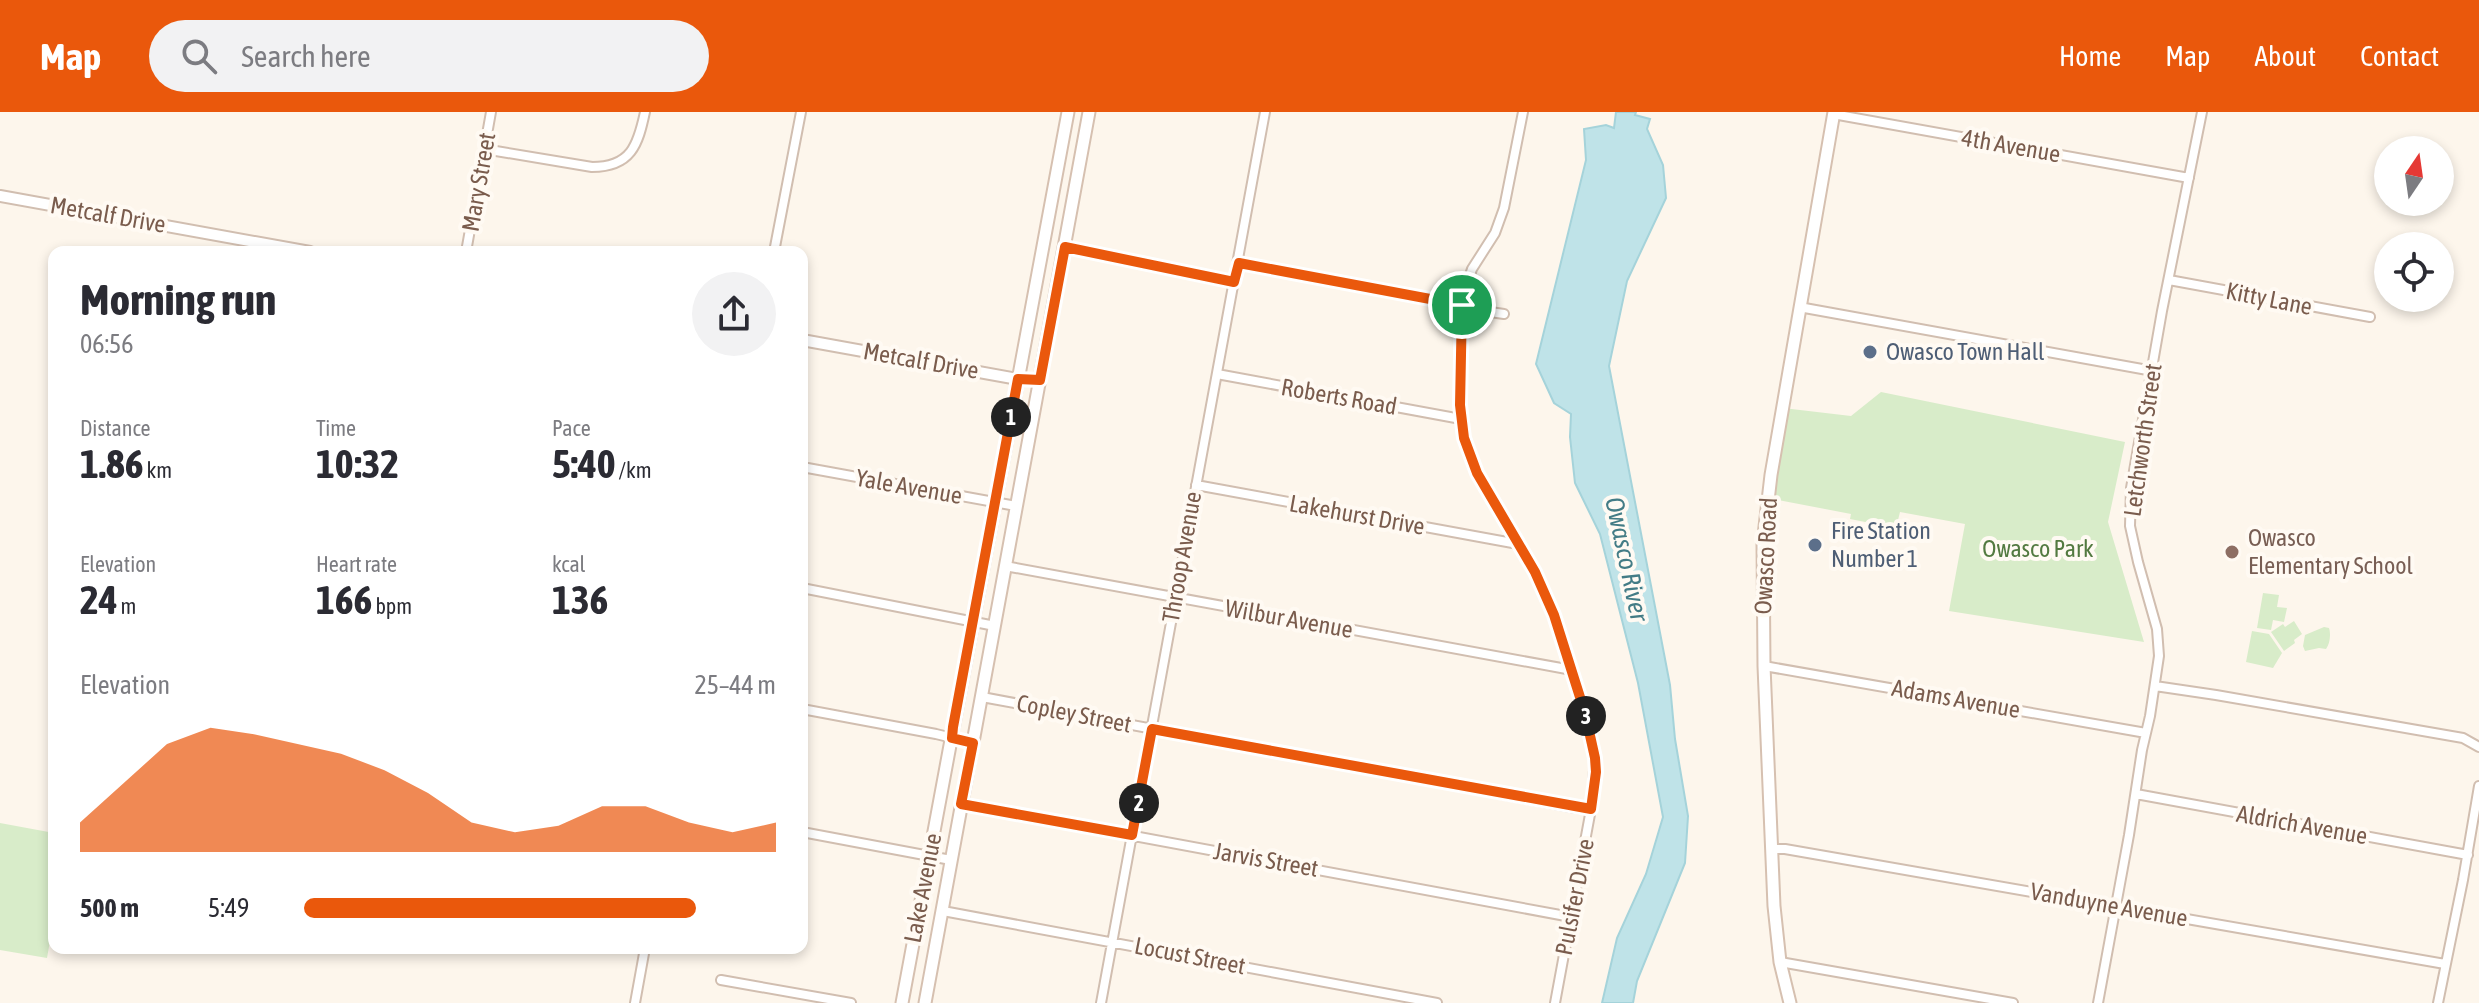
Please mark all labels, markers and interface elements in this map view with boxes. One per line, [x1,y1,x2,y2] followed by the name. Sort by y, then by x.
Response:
[149,20,709,92] search box
[177,34,221,78] icon: search
[40,35,101,78] text: Map
[241,39,371,73] text: Search here
[2059,40,2121,72] text: Home
[2165,40,2210,72] text: Map
[2254,40,2316,72] text: About
[2360,40,2439,72] text: Contact
[1960,124,2062,167] street label: 4th Avenue
[457,130,501,234] street label: Mary Street
[2374,136,2454,216] north arrow
[2374,136,2454,312] map controls
[48,191,168,238] street label: Metcalf Drive
[2374,232,2454,312] button: locate
[1428,271,1496,339] pin
[692,272,776,356] button: share
[80,274,276,324] text: Morning run
[2224,277,2315,320] street label: Kitty Lane
[1440,283,1484,327] icon: arrive
[80,329,134,359] text: 06:56
[861,337,981,384] street label: Metcalf Drive
[1886,338,2045,365] place label: Owasco Town Hall
[1861,343,1879,361] marker: Owasco Town Hall
[2118,362,2167,518] street label: Letchworth Street
[1279,373,1399,420] street label: Roberts Road
[991,397,1031,437] pin: 1
[1006,404,1016,430] text: 1
[80,415,151,441] text: Distance
[316,415,356,441] text: Time
[552,415,591,441] text: Pace
[80,441,144,486] text: 1.86
[316,441,399,486] text: 10:32
[552,441,616,486] text: 5:40
[144,457,172,483] text: km
[616,457,652,483] text: /km
[854,464,964,509] street label: Yale Avenue
[1157,489,1206,624] street label: Throop Avenue
[1287,489,1427,540] street label: Lakehurst Drive
[1599,494,1655,625] water label: Owasco River
[1749,497,1782,615] street label: Owasco Road
[1831,517,1931,572] place label: Fire Station Number 1
[2248,524,2414,579] place label: Owasco Elementary School
[1982,535,2094,562] park label: Owasco Park
[1806,536,1824,554] marker: Fire Station Number 1
[2223,543,2241,561] marker: Owasco Elementary School
[80,551,156,577] text: Elevation
[316,551,397,577] text: Heart rate
[552,551,585,577] text: kcal
[80,577,118,622] text: 24
[316,577,372,622] text: 166
[552,577,608,622] text: 136
[118,593,136,619] text: m
[372,593,412,619] text: bpm
[1223,594,1355,643] street label: Wilbur Avenue
[80,670,170,700] text: Elevation
[694,670,776,700] text: 25–44 m
[1890,674,2022,723] street label: Adams Avenue
[1015,689,1134,738] street label: Copley Street
[1566,696,1606,736] pin: 3
[1581,703,1591,729] text: 3
[1119,783,1159,823] pin: 2
[1134,790,1144,816] text: 2
[2235,800,2369,849] street label: Aldrich Avenue
[899,831,946,945] street label: Lake Avenue
[1550,836,1599,957] street label: Pulsifer Drive
[1212,837,1321,882] street label: Jarvis Street
[2028,877,2190,932] street label: Vanduyne Avenue
[80,893,139,923] text: 500 m
[208,893,249,923] text: 5:49
[1132,932,1248,979] street label: Locust Street

